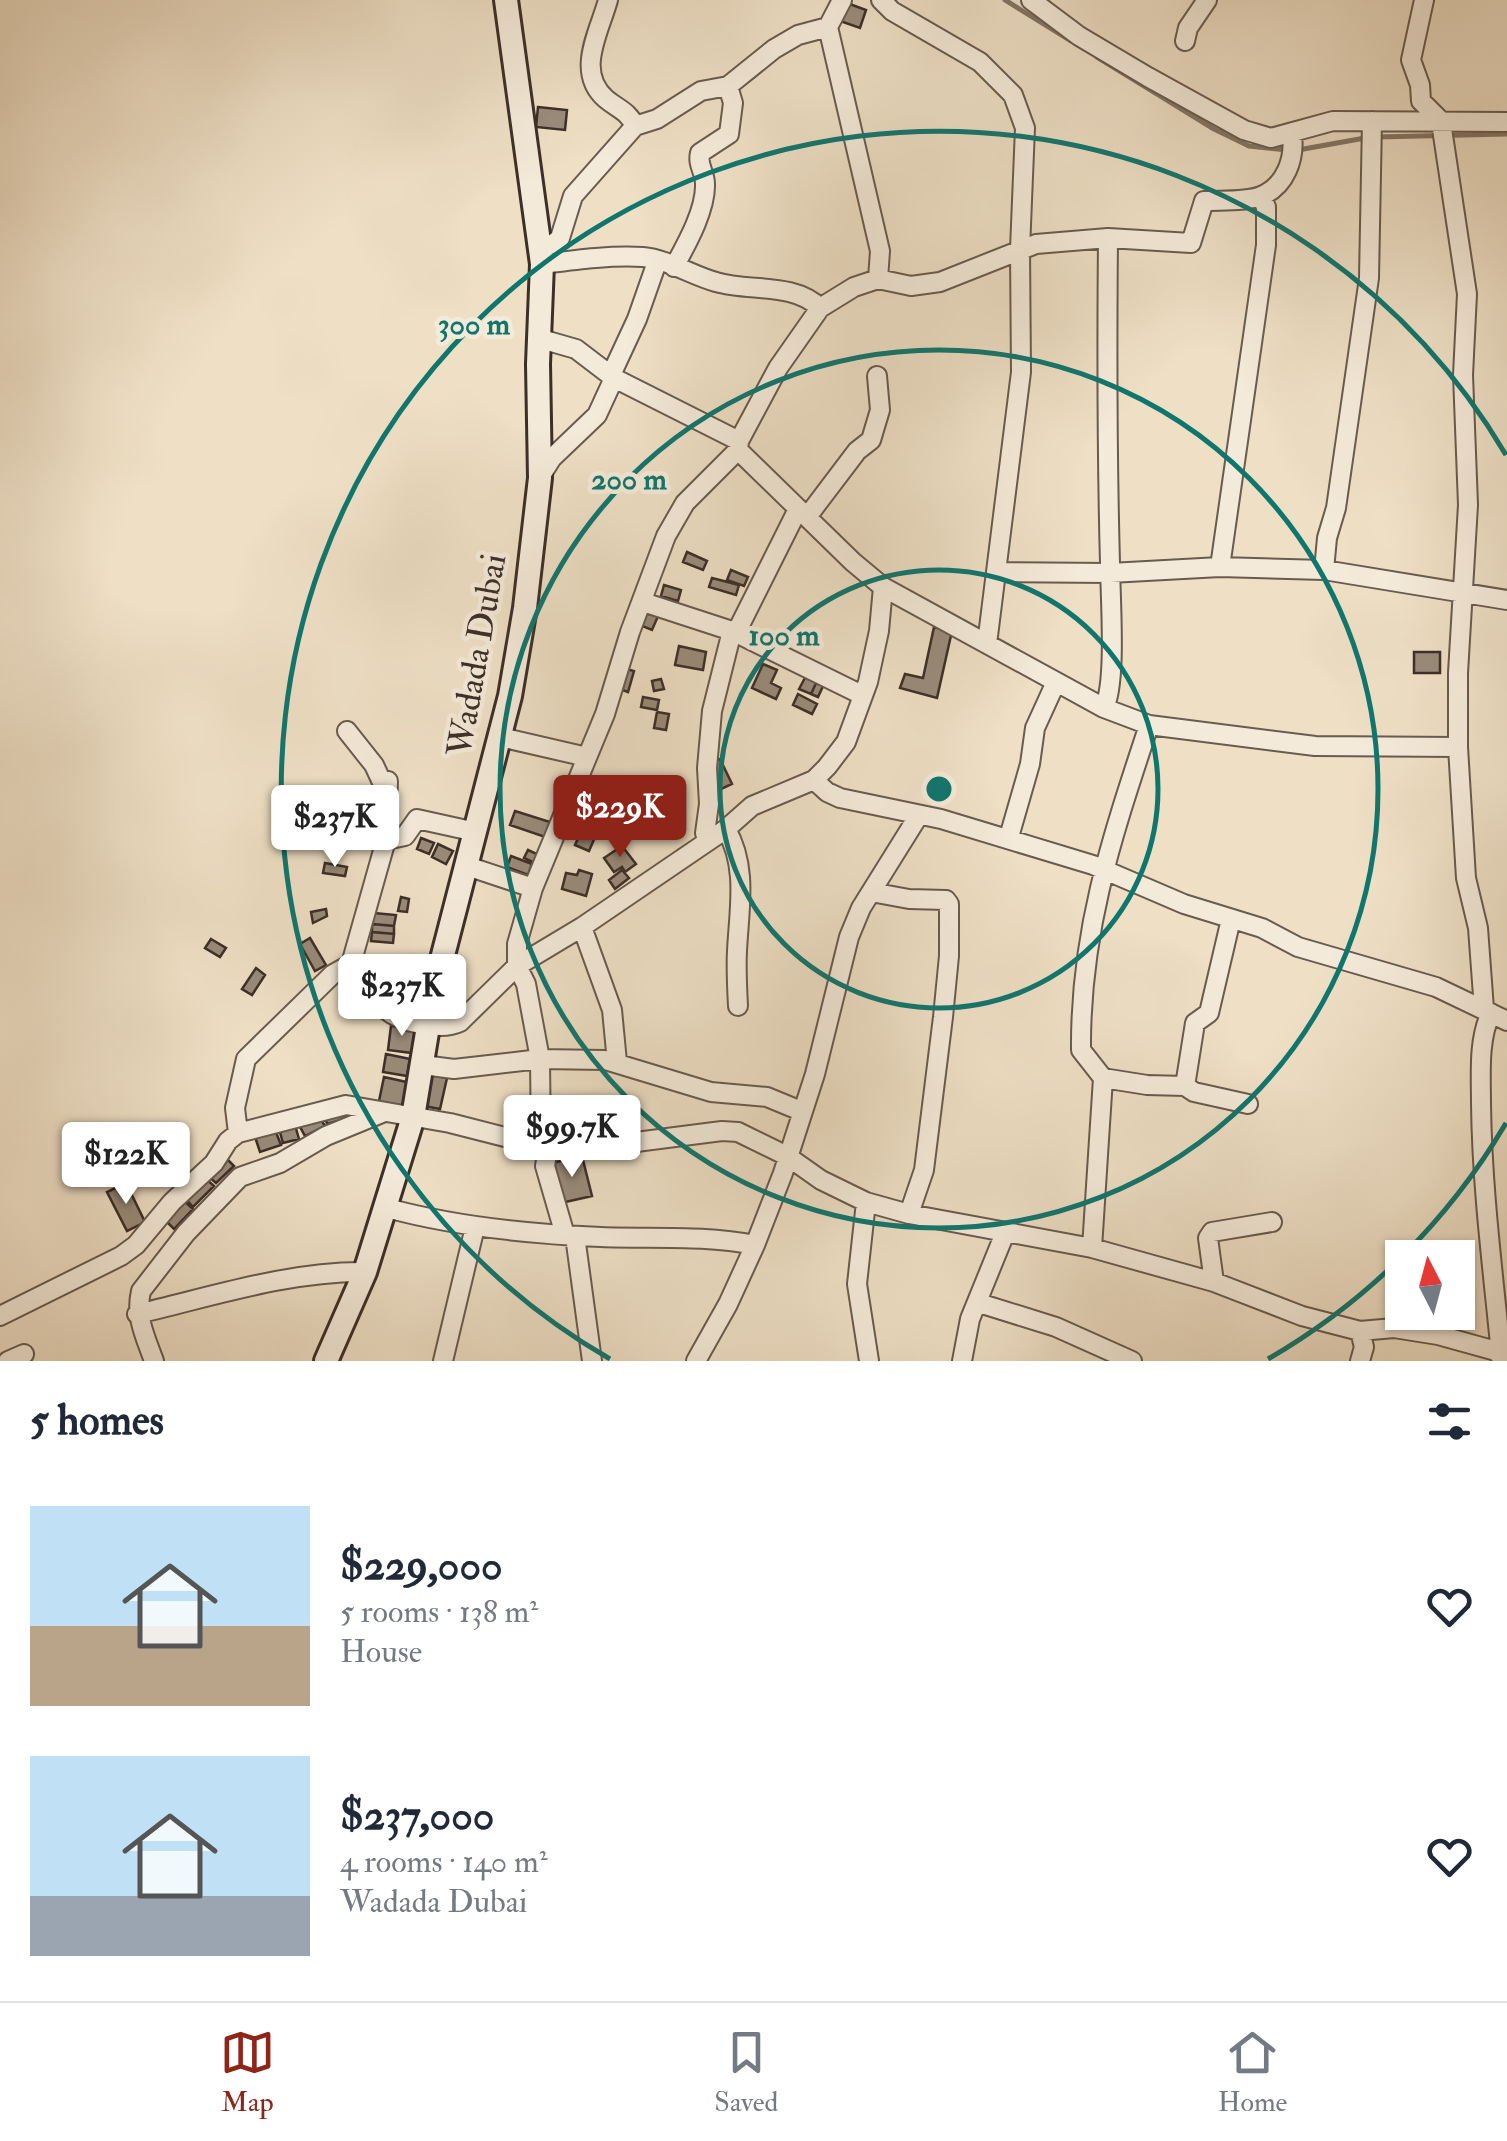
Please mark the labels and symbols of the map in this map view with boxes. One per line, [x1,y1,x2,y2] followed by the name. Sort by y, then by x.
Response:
[438,306,511,343] text: 300 m
[591,461,667,498] text: 200 m
[437,550,516,761] street label: Wadada Dubai
[749,617,820,654] text: 100 m
[921,771,957,807] centre of rings
[550,775,690,860] pin: $229K
[265,785,405,870] pin: $237K
[332,954,472,1039] pin: $237K
[491,1095,653,1180] pin: $99.7K
[56,1122,196,1207] pin: $122K
[1385,1240,1475,1330] north arrow

